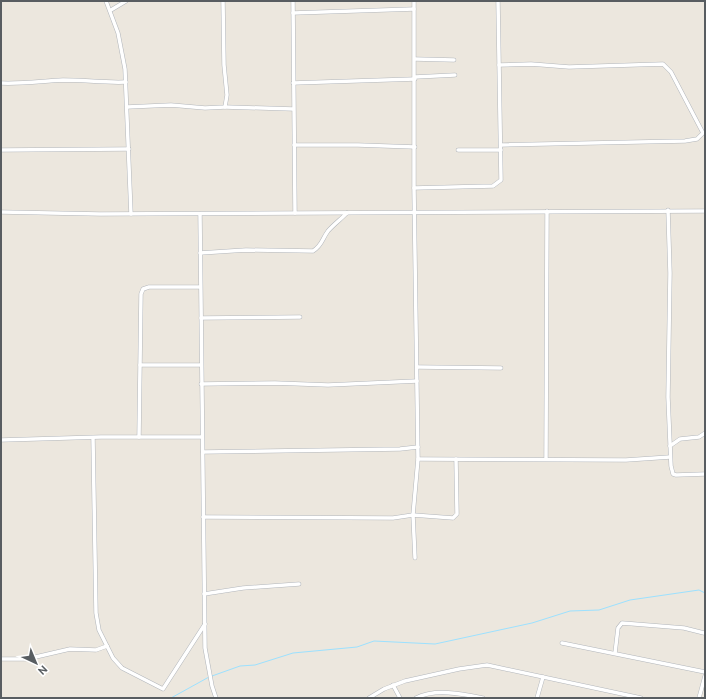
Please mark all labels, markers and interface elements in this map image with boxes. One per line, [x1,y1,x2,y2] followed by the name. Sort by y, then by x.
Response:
[16,643,56,683] north arrow
[36,663,50,677] text: N

